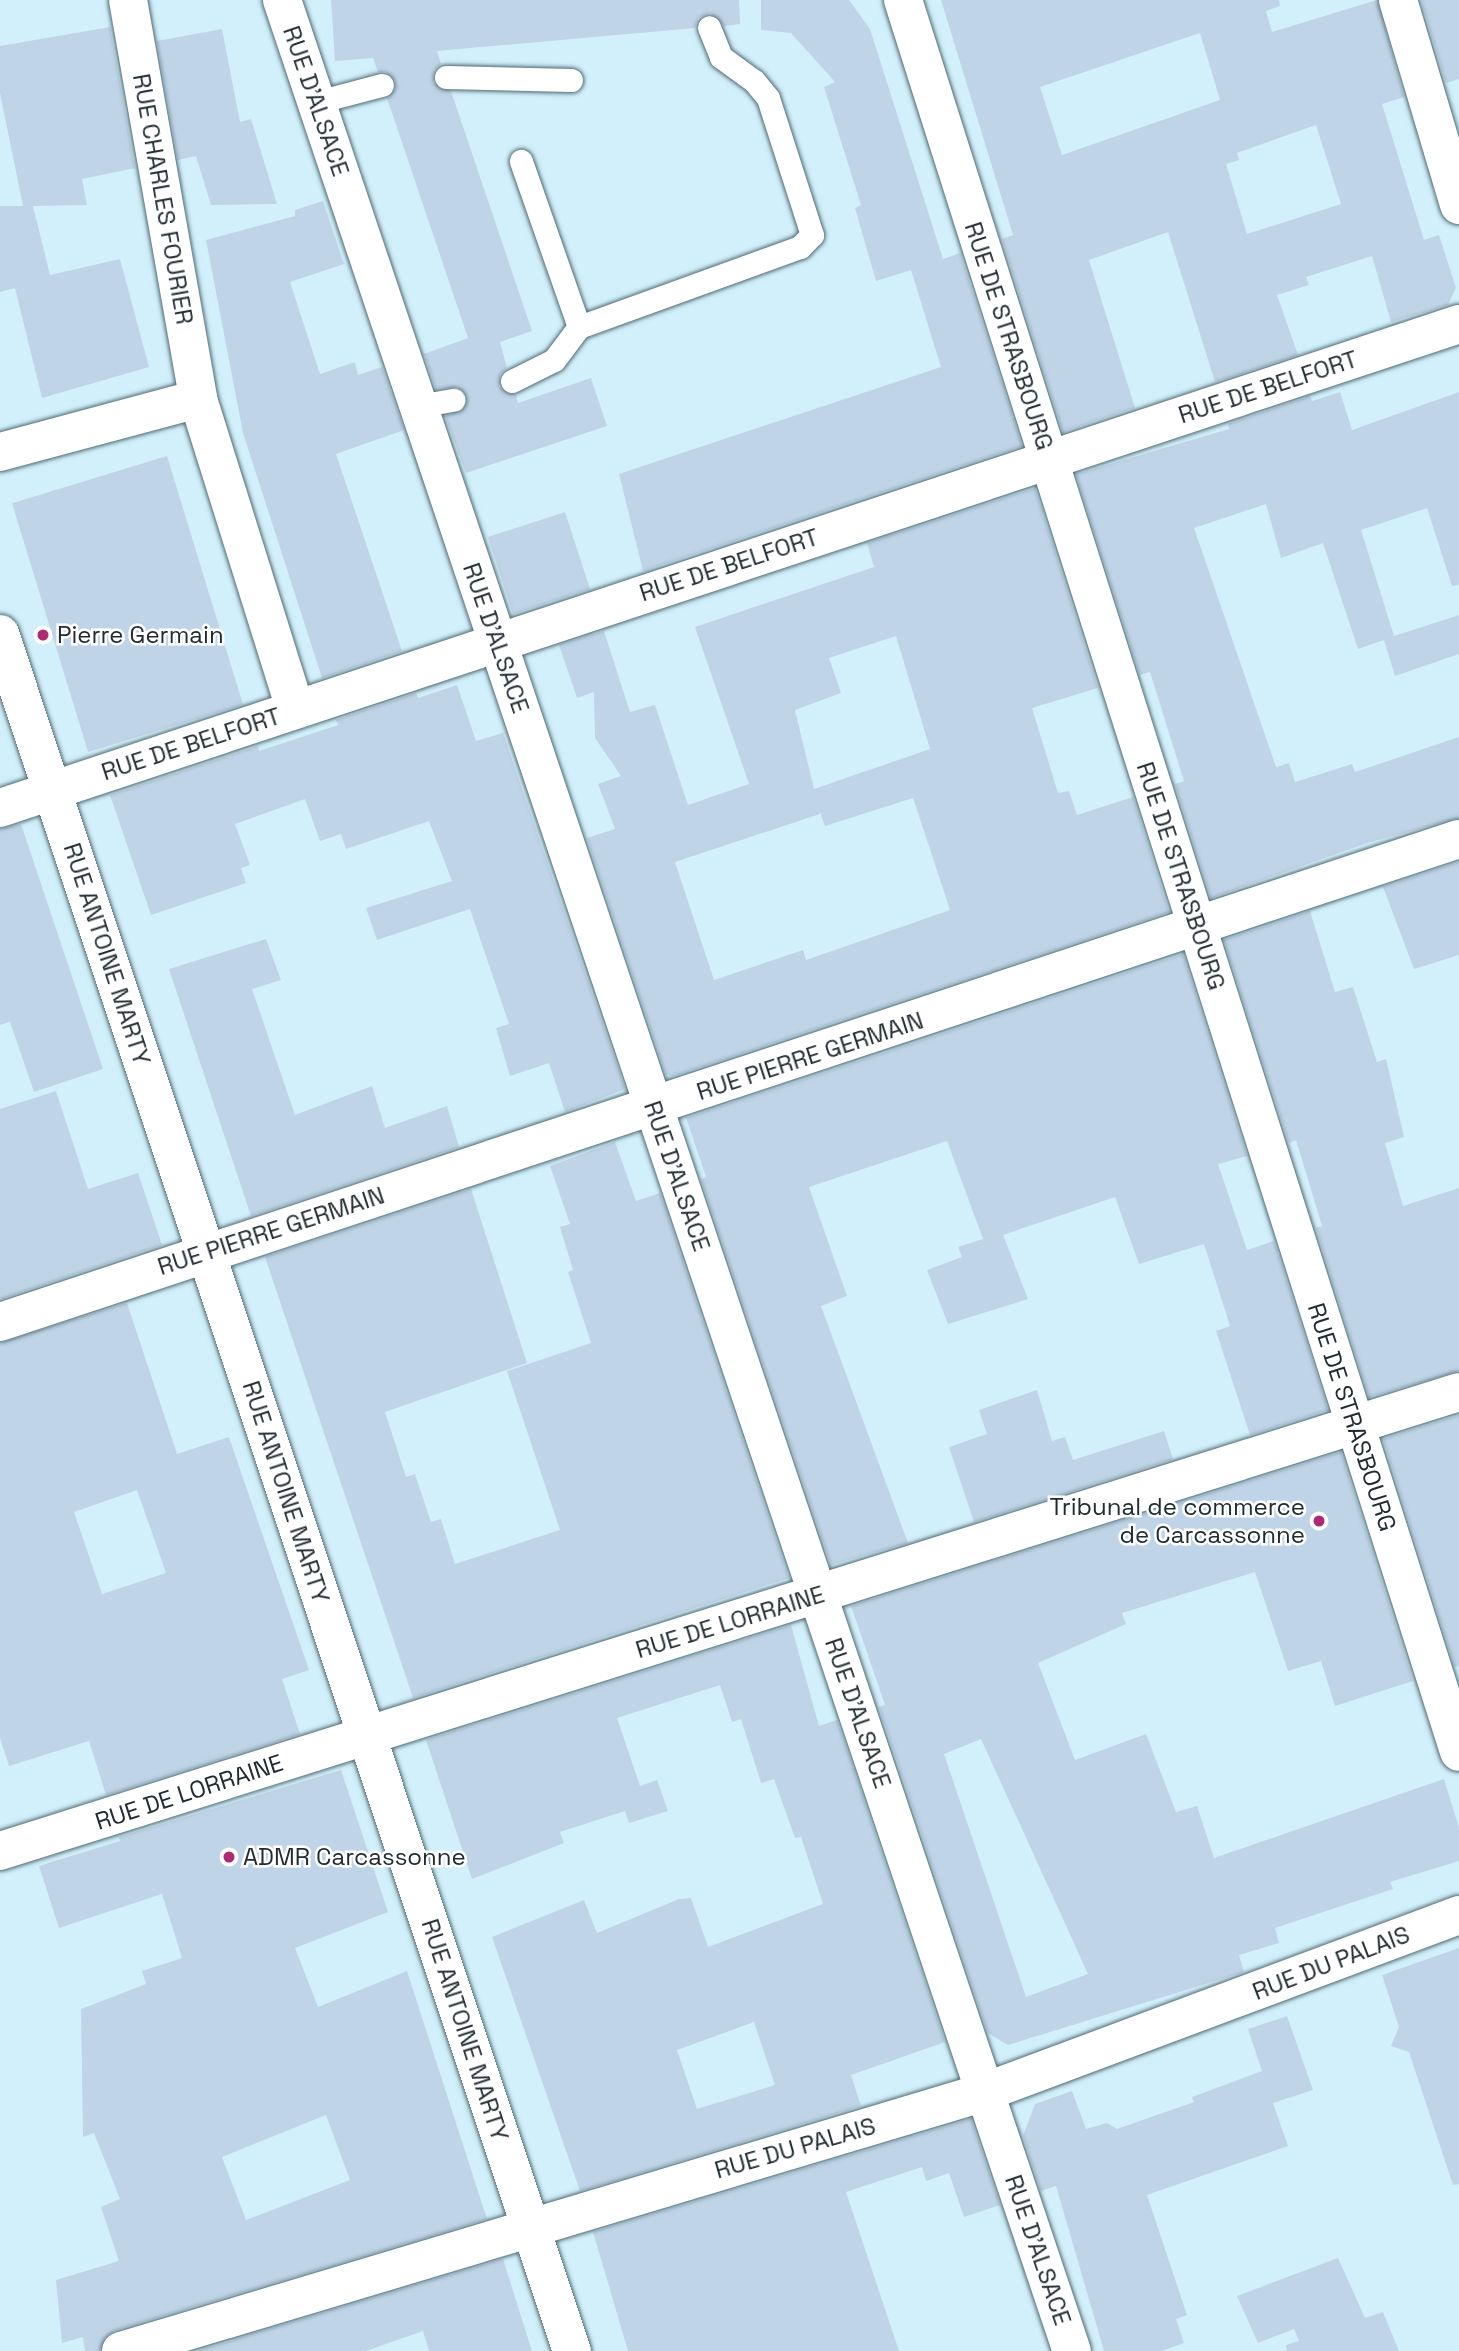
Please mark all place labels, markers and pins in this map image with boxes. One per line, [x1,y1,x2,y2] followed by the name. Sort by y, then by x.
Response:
[57,621,224,649] place label: Pierre Germain
[35,627,51,643] marker: Pierre Germain
[1049,1493,1305,1549] place label: Tribunal de commerce de Carcassonne
[1311,1513,1327,1529] marker: Tribunal de commerce de Carcassonne
[243,1843,466,1871] place label: ADMR Carcassonne
[221,1849,237,1865] marker: ADMR Carcassonne

